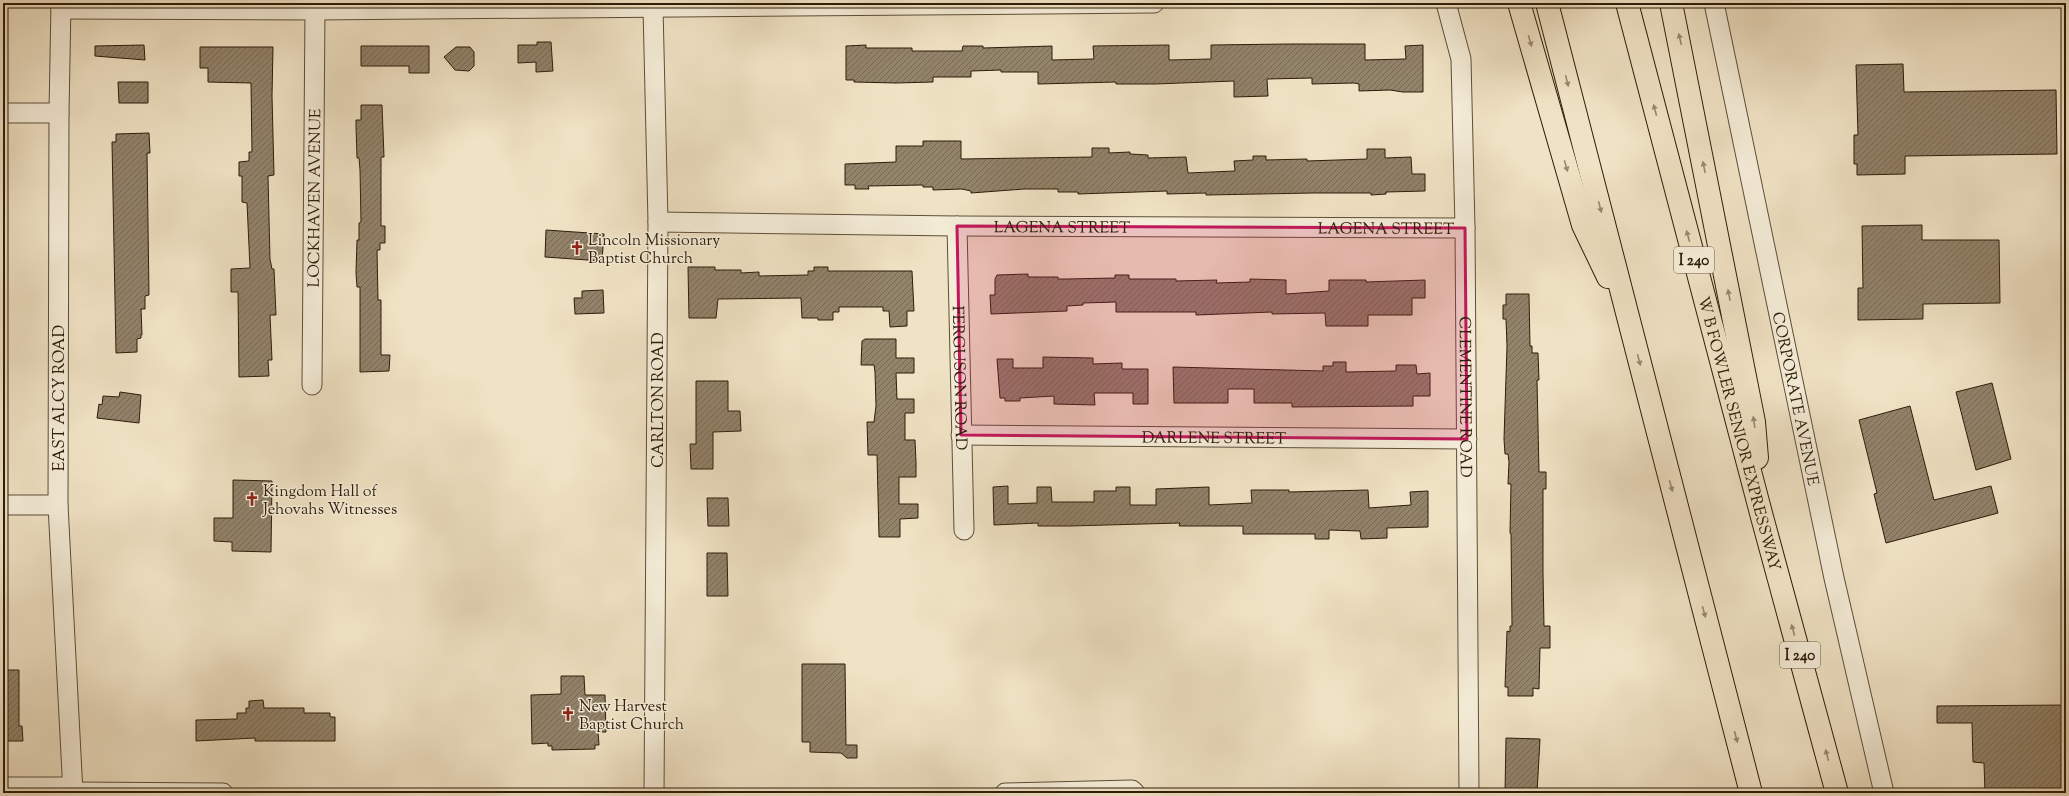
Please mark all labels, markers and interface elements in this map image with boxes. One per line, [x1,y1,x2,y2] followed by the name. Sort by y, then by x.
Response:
[1676,33,1682,46] one-way arrow
[1527,35,1533,47] one-way arrow
[1565,75,1571,88] one-way arrow
[1652,104,1658,116] one-way arrow
[304,108,328,288] street label: LOCKHAVEN AVENUE
[1563,160,1569,172] one-way arrow
[1701,161,1707,173] one-way arrow
[1597,201,1603,214] one-way arrow
[994,217,1130,241] street label: LAGENA STREET
[1318,218,1454,242] street label: LAGENA STREET
[1685,229,1691,241] one-way arrow
[588,230,720,271] place label: Lincoln Missionary Baptist Church
[569,240,585,256] church icon: Lincoln Missionary Baptist Church
[1674,247,1714,273] road number: I 240
[1726,289,1732,301] one-way arrow
[1691,294,1785,574] street label: W B FOWLER SENIOR EXPRESSWAY
[945,306,971,451] street label: FERGUSON ROAD
[1765,310,1823,488] street label: CORPORATE AVENUE
[1452,316,1476,478] street label: CLEMENTINE ROAD
[49,325,72,471] street label: EAST ALCY ROAD
[648,332,671,468] street label: CARLTON ROAD
[1636,354,1642,366] one-way arrow
[1751,416,1757,428] one-way arrow
[1142,427,1286,452] street label: DARLENE STREET
[1669,479,1675,492] one-way arrow
[262,481,397,522] place label: Kingdom Hall of Jehovahs Witnesses
[244,491,260,507] church icon: Kingdom Hall of Jehovahs Witnesses
[1701,606,1707,618] one-way arrow
[1790,624,1796,636] one-way arrow
[1780,642,1820,668] road number: I 240
[579,696,685,737] place label: New Harvest Baptist Church
[560,706,576,722] church icon: New Harvest Baptist Church
[1734,731,1740,744] one-way arrow
[1824,749,1830,761] one-way arrow

